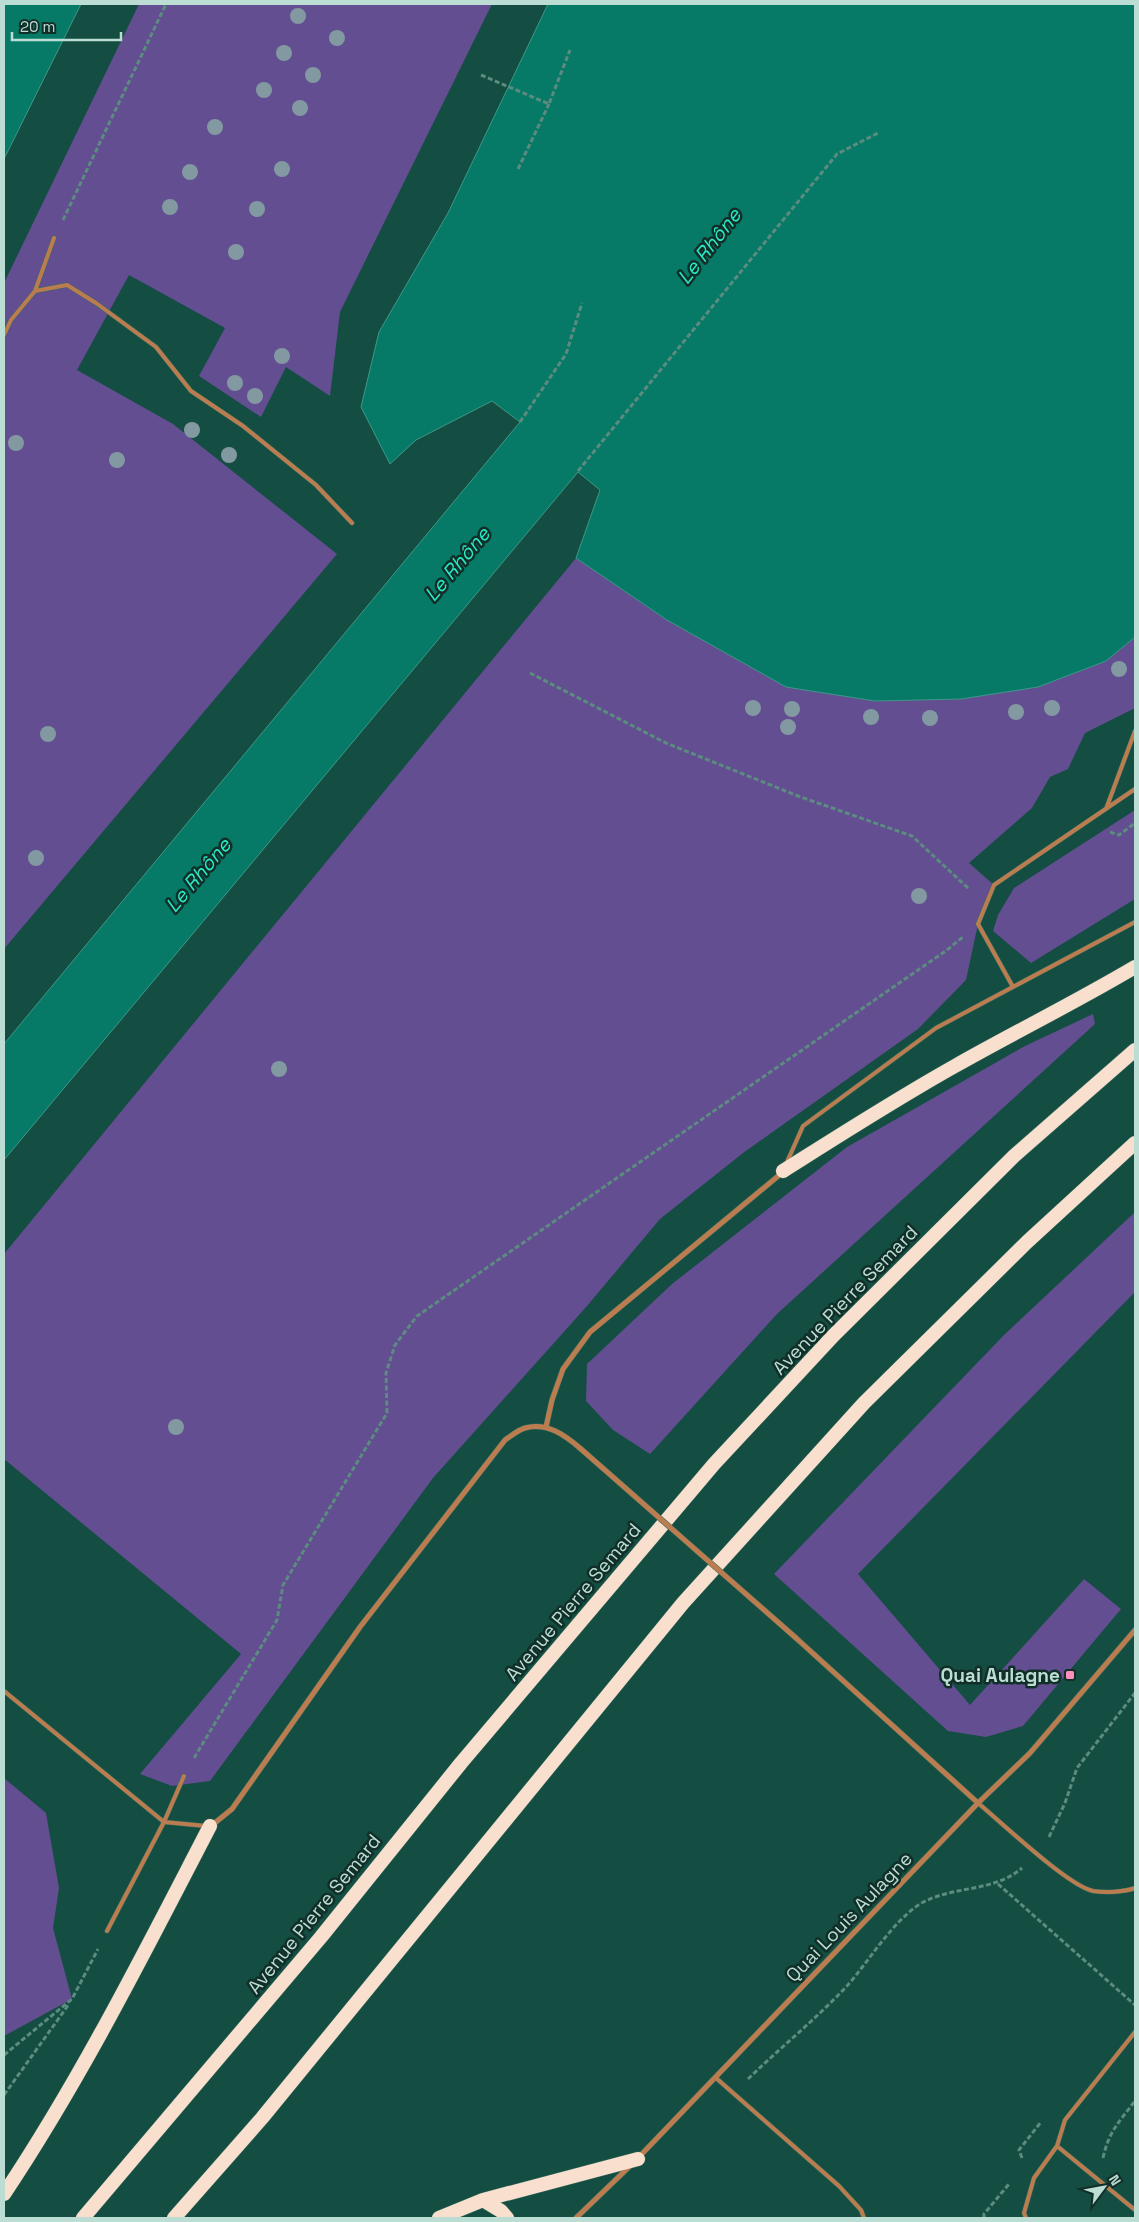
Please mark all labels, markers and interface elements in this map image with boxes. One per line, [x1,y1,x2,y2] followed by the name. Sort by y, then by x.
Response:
[12,10,121,42] scale bar
[20,17,55,36] text: 20 m
[671,202,747,289] water label: Le Rhône
[418,521,496,607] water label: Le Rhône
[159,832,237,918] water label: Le Rhône
[767,1220,923,1380] street label: Avenue Pierre Semard
[500,1518,646,1686] street label: Avenue Pierre Semard
[940,1663,1060,1688] place label: Quai Aulagne
[1064,1669,1076,1681] marker: Quai Aulagne
[242,1829,386,1999] street label: Avenue Pierre Semard
[780,1847,918,1987] street label: Quai Louis Aulagne
[1079,2162,1129,2212] north arrow
[1105,2171,1125,2189] text: N

